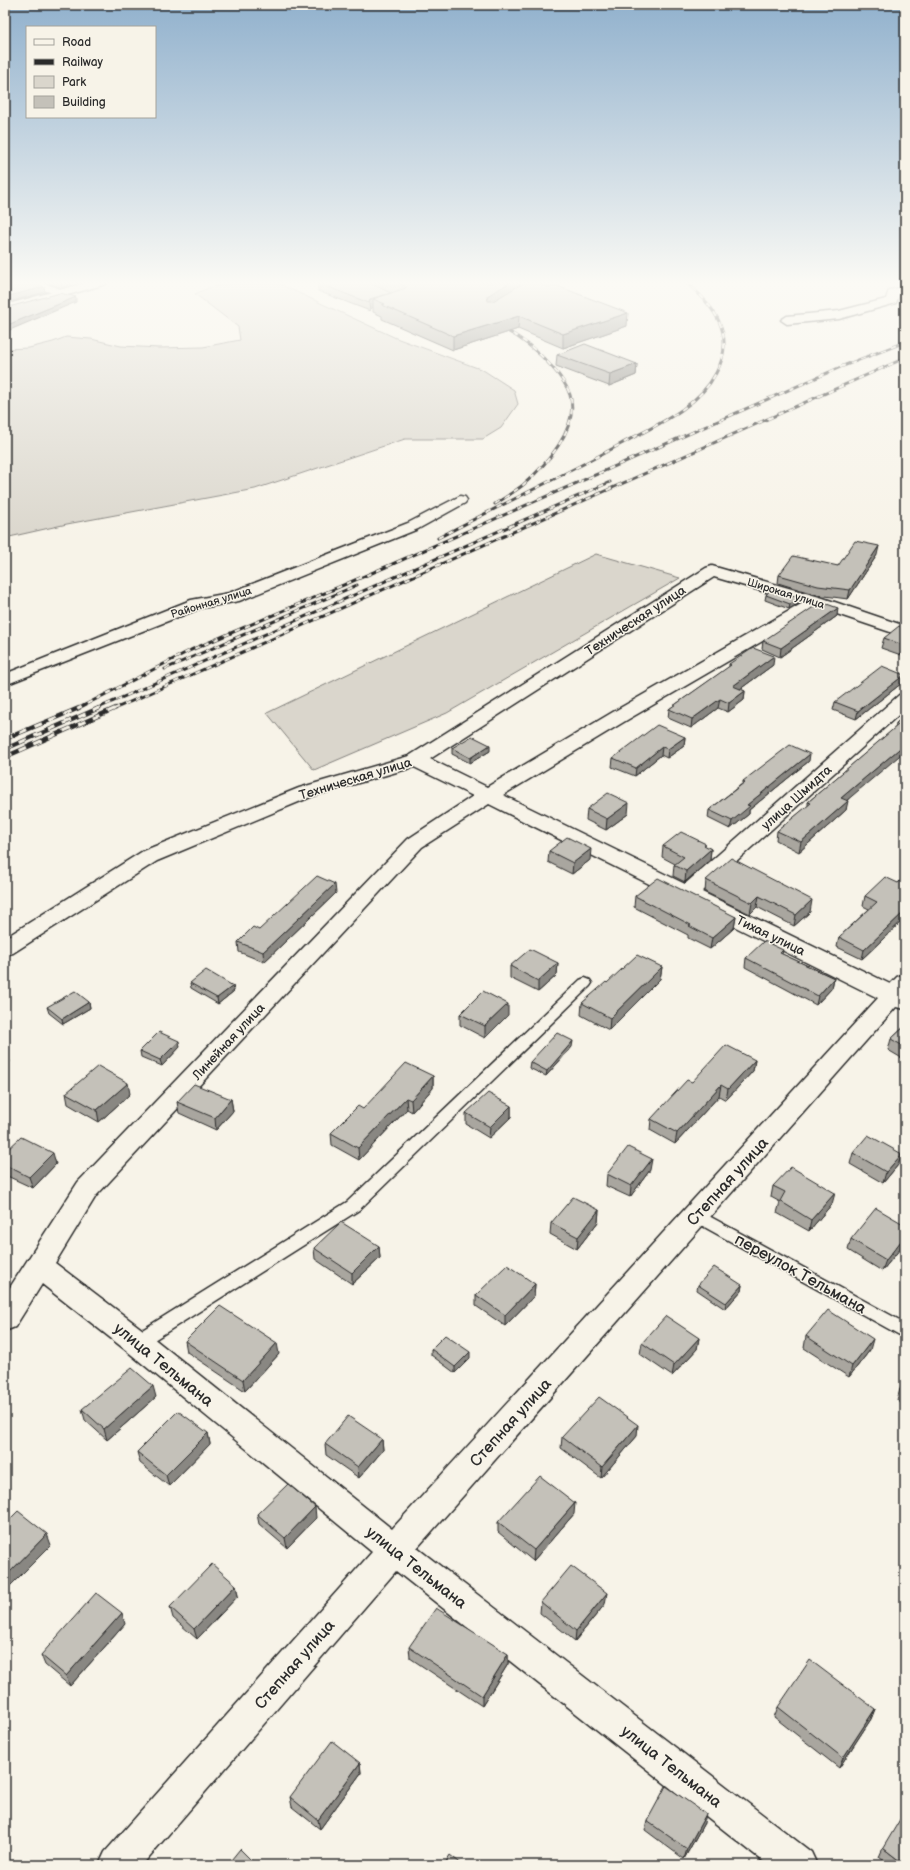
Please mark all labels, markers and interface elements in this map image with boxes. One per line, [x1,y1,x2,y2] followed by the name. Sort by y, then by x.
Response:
[26,26,156,118] legend
[62,35,91,50] text: Road
[62,55,104,70] text: Railway
[62,75,86,90] text: Park
[62,95,106,110] text: Building
[745,576,827,612] street label: Широкая улица
[582,582,689,659] street label: Техническая улица
[169,584,254,621] street label: Районная улица
[297,754,414,804] street label: Техническая улица
[758,762,835,834] street label: улица Шмидта
[733,912,808,960] street label: Тихая улица
[188,1000,269,1084] street label: Линейная улица
[683,1133,773,1230] street label: Степная улица
[731,1230,870,1319] street label: переулок Тельмана
[110,1319,217,1411] street label: улица Тельмана
[466,1374,556,1471] street label: Степная улица
[362,1523,471,1614] street label: улица Тельмана
[251,1616,340,1714] street label: Степная улица
[617,1722,726,1813] street label: улица Тельмана

